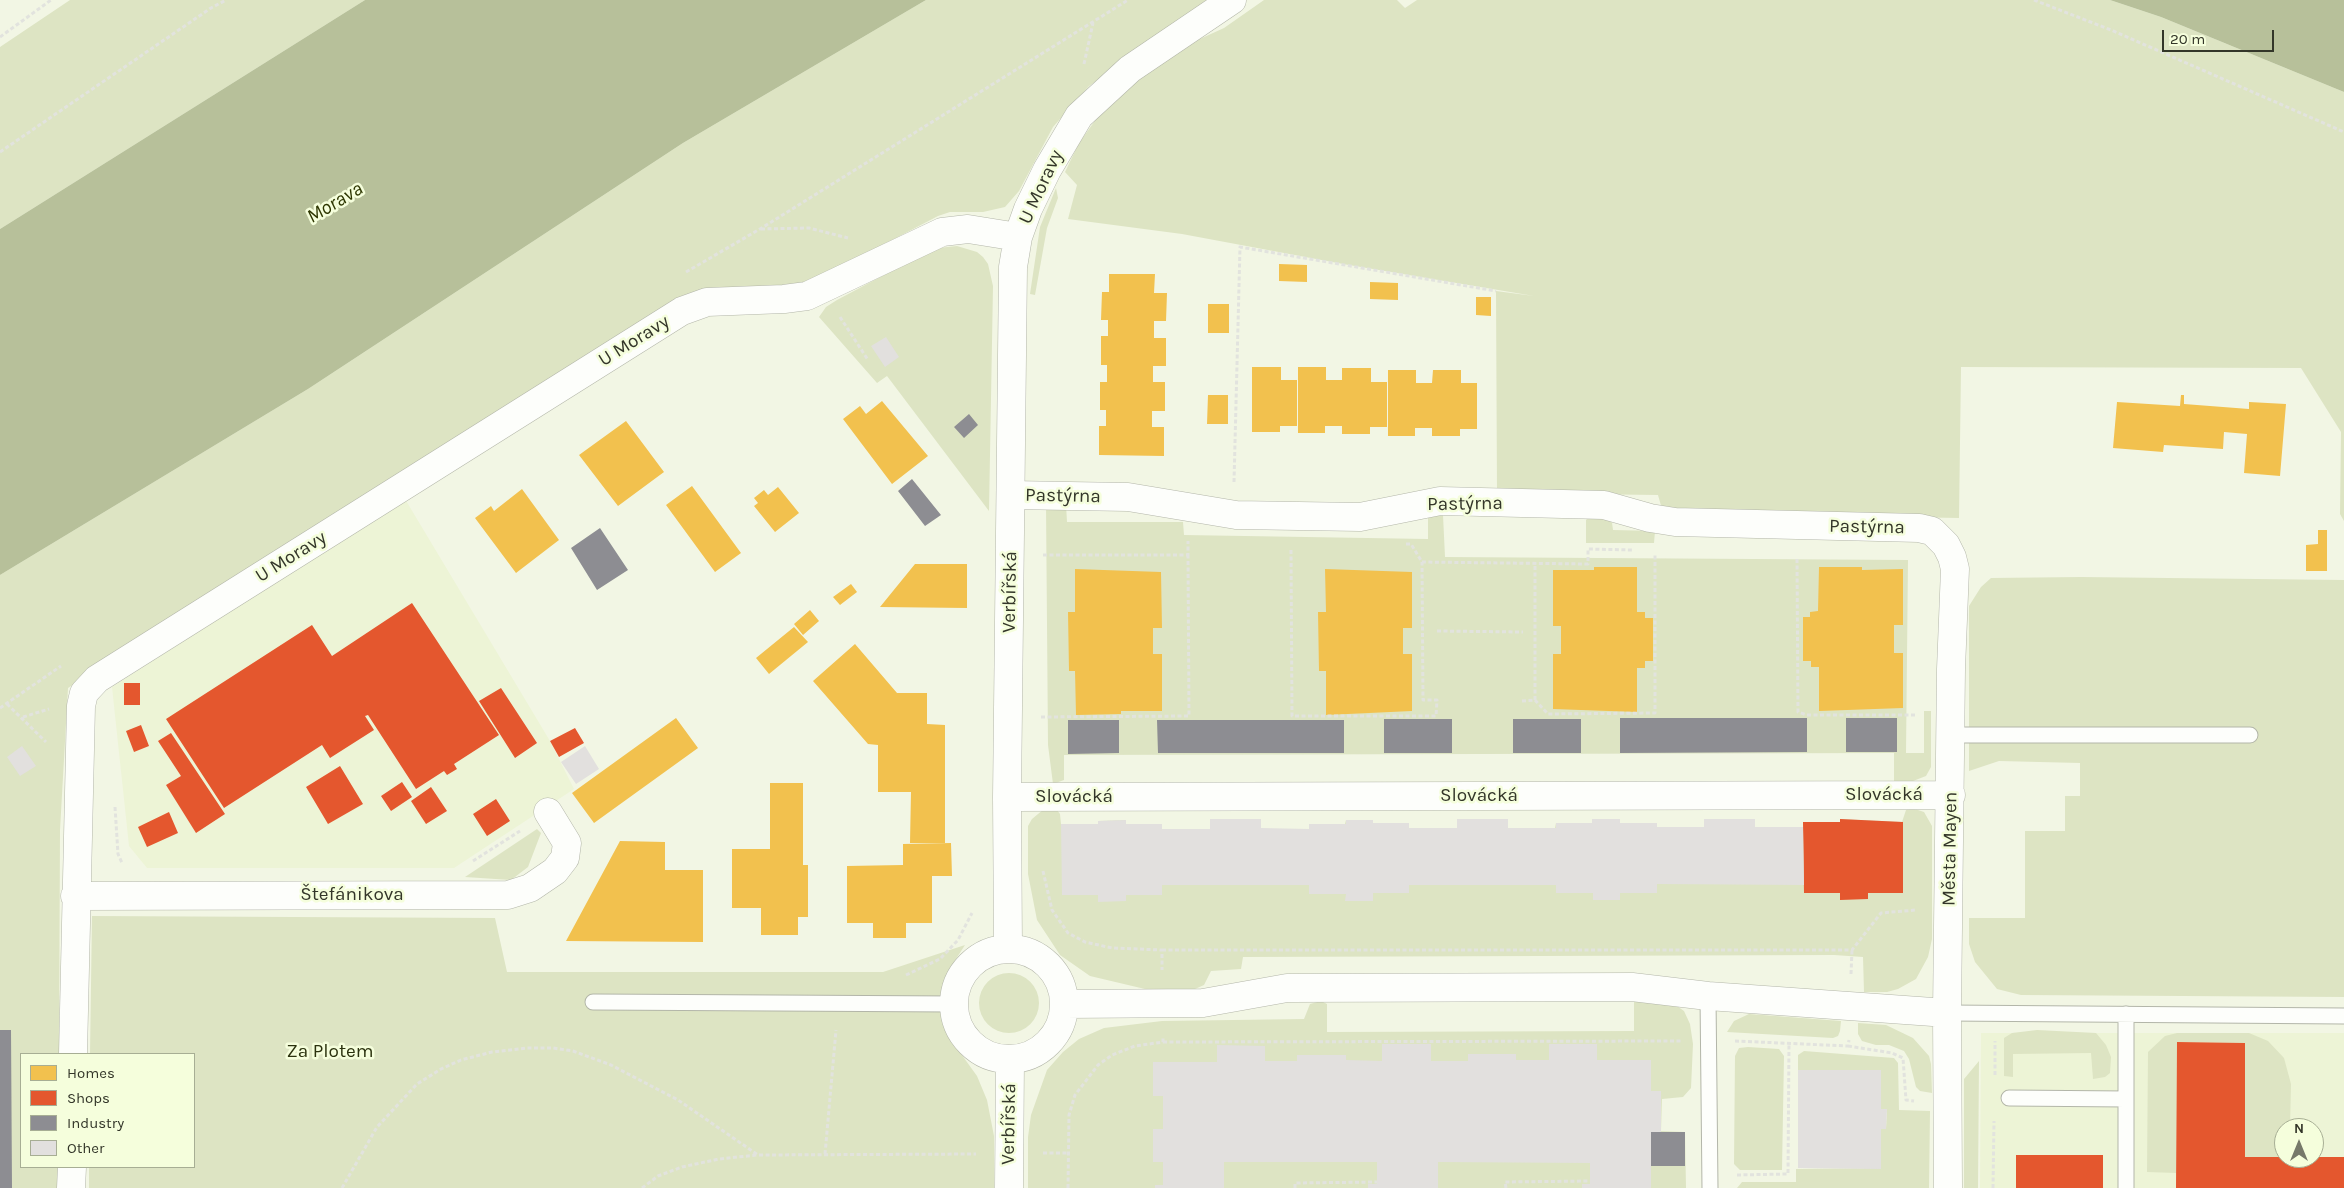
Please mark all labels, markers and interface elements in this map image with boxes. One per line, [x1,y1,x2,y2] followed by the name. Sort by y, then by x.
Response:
[2164,20,2276,52] scale bar
[2170,30,2205,48] text: 20 m
[1014,146,1068,228] street label: U Moravy
[303,177,367,229] water label: Morava
[594,310,674,372] street label: U Moravy
[1025,484,1101,508] street label: Pastýrna
[1427,492,1503,516] street label: Pastýrna
[1829,515,1905,539] street label: Pastýrna
[251,526,331,588] street label: U Moravy
[998,551,1022,633] street label: Verbířská
[1845,784,1923,806] street label: Slovácká
[1440,785,1518,807] street label: Slovácká
[1035,786,1113,808] street label: Slovácká
[1938,792,1962,906] street label: Města Mayen
[300,884,404,906] street label: Štefánikova
[286,1041,374,1063] park label: Za Plotem
[20,1053,195,1168] legend
[67,1064,115,1082] text: Homes
[997,1083,1021,1165] street label: Verbířská
[67,1089,110,1107] text: Shops
[67,1114,124,1132] text: Industry
[2274,1118,2324,1168] north arrow
[2294,1120,2304,1137] text: N
[67,1139,105,1157] text: Other

